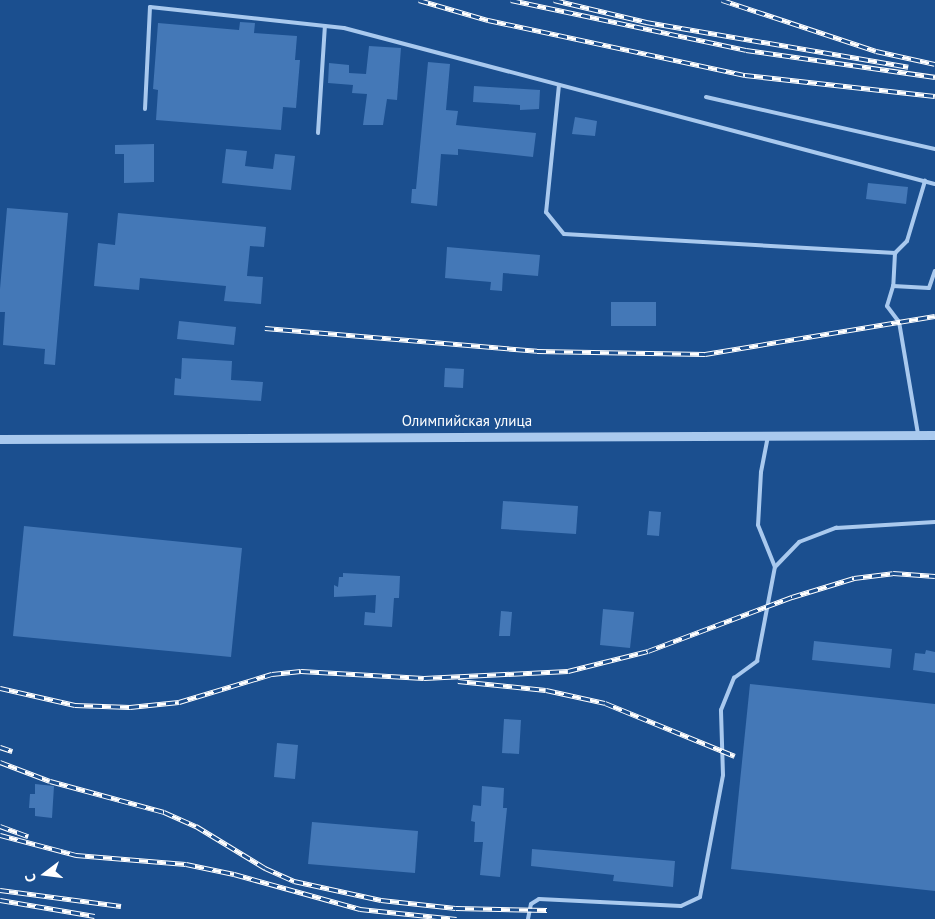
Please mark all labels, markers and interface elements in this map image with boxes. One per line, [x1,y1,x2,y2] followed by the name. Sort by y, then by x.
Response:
[402,412,532,430] street label: Олимпийская улица
[20,849,70,899] north arrow
[21,872,40,884] text: С

